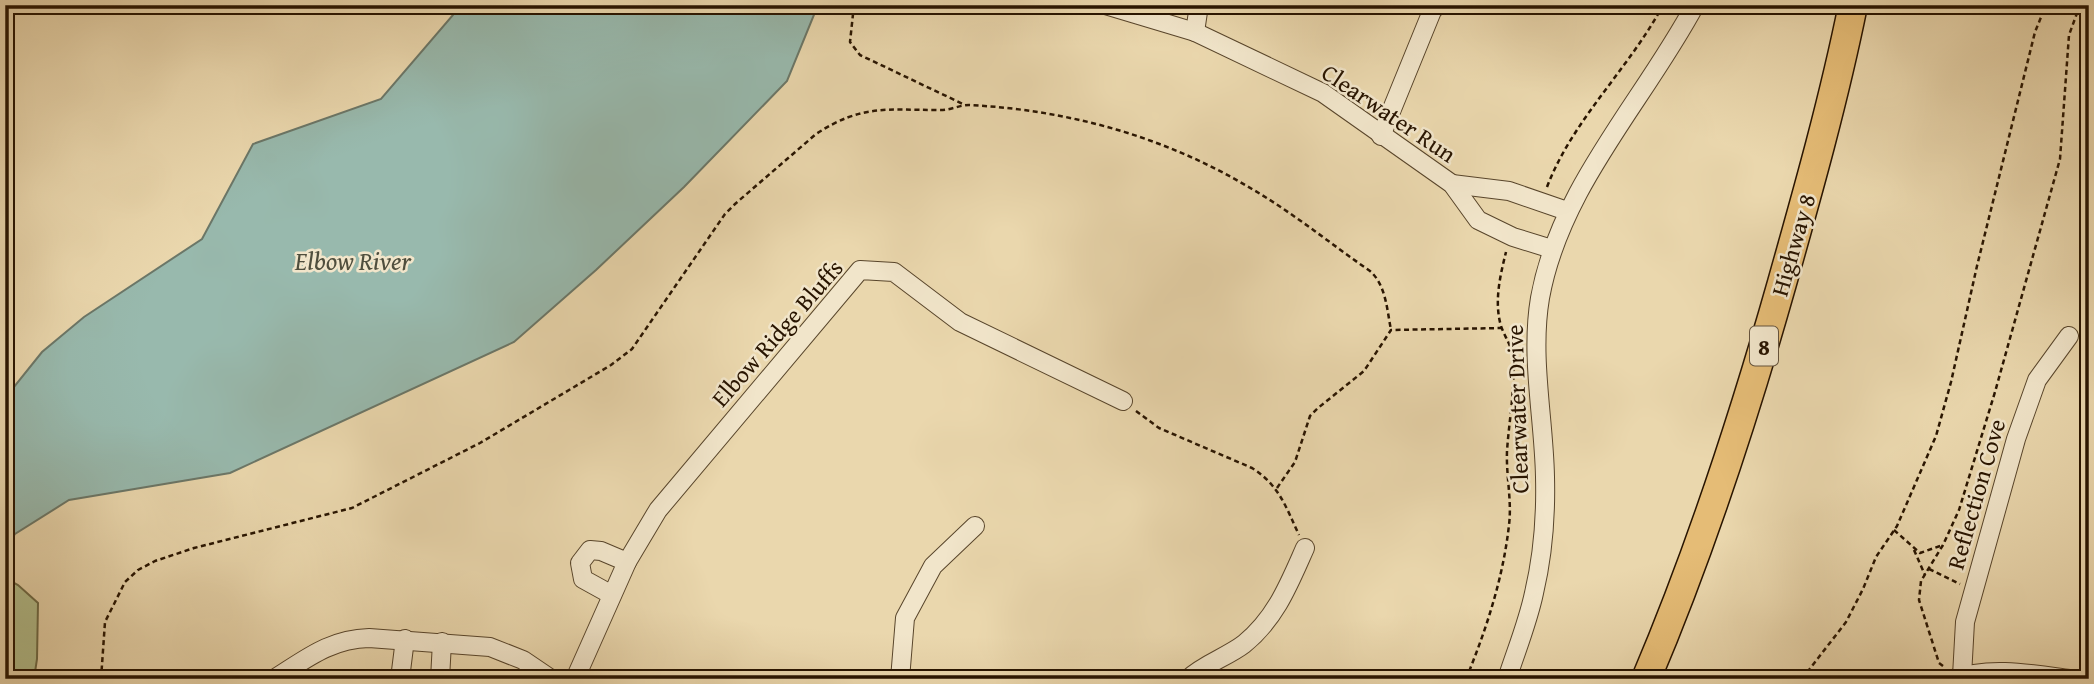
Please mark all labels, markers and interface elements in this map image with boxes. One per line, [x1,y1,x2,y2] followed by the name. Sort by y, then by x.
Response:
[1315,55,1464,171] street label: Clearwater Run
[1762,190,1824,300] street label: Highway 8
[294,241,412,280] water label: Elbow River
[703,251,851,415] street label: Elbow Ridge Bluffs
[1497,324,1537,494] street label: Clearwater Drive
[1750,326,1778,366] road number: 8
[1938,415,2014,573] street label: Reflection Cove

